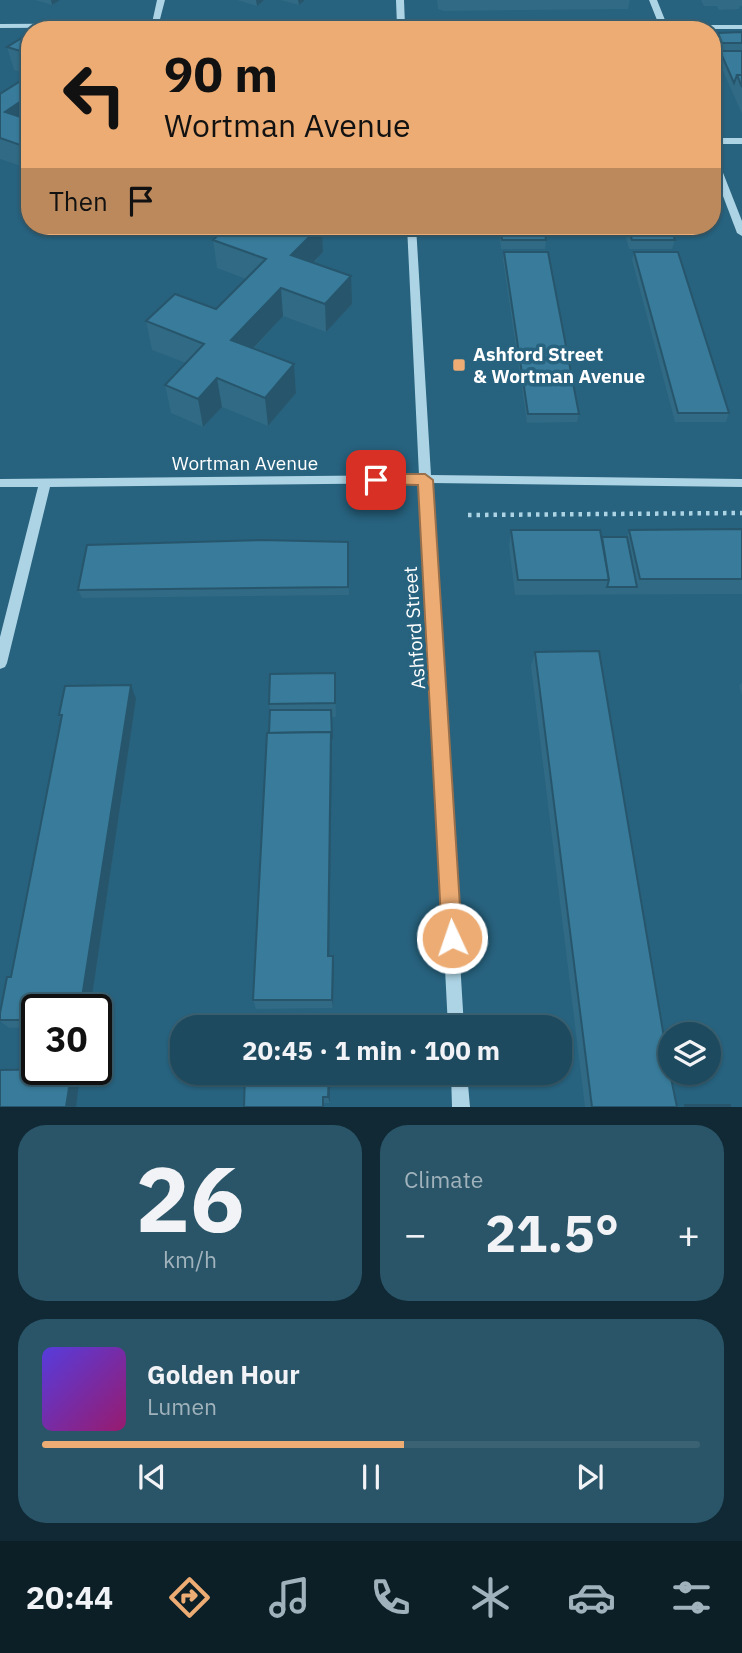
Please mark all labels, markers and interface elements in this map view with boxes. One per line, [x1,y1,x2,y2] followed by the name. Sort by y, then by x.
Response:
[164,42,278,105] text: 90 m
[49,49,140,140] icon: left
[164,104,411,146] text: Wortman Avenue
[122,182,160,220] icon: arrive
[49,184,108,218] text: Then
[473,342,645,388] place label: Ashford Street & Wortman Avenue
[451,357,467,373] marker: Ashford Street & Wortman Avenue
[346,450,406,510] pin
[172,451,318,475] street label: Wortman Avenue
[357,461,395,499] icon: arrive
[398,566,430,690] street label: Ashford Street
[415,901,489,975] position arrow
[21,994,112,1085] speed limit sign: 30
[658,1022,721,1085] map controls
[658,1022,721,1085] button: layers
[242,1033,500,1067] text: 20:45 · 1 min · 100 m
[135,1139,245,1257] text: 26
[404,1164,483,1194] text: Climate
[485,1199,619,1266] text: 21.5°
[404,1209,427,1258] text: −
[677,1209,700,1258] text: +
[163,1244,217,1274] text: km/h
[147,1357,300,1391] text: Golden Hour
[147,1391,217,1421] text: Lumen
[133,1458,171,1496] icon: previous
[352,1458,390,1496] icon: pause
[571,1458,609,1496] icon: next
[165,1573,214,1622] icon: directions
[265,1573,314,1622] icon: music
[366,1573,415,1622] icon: phone
[466,1573,515,1622] icon: climate
[567,1573,616,1622] icon: car
[667,1573,716,1622] icon: filters
[26,1576,113,1618] text: 20:44

